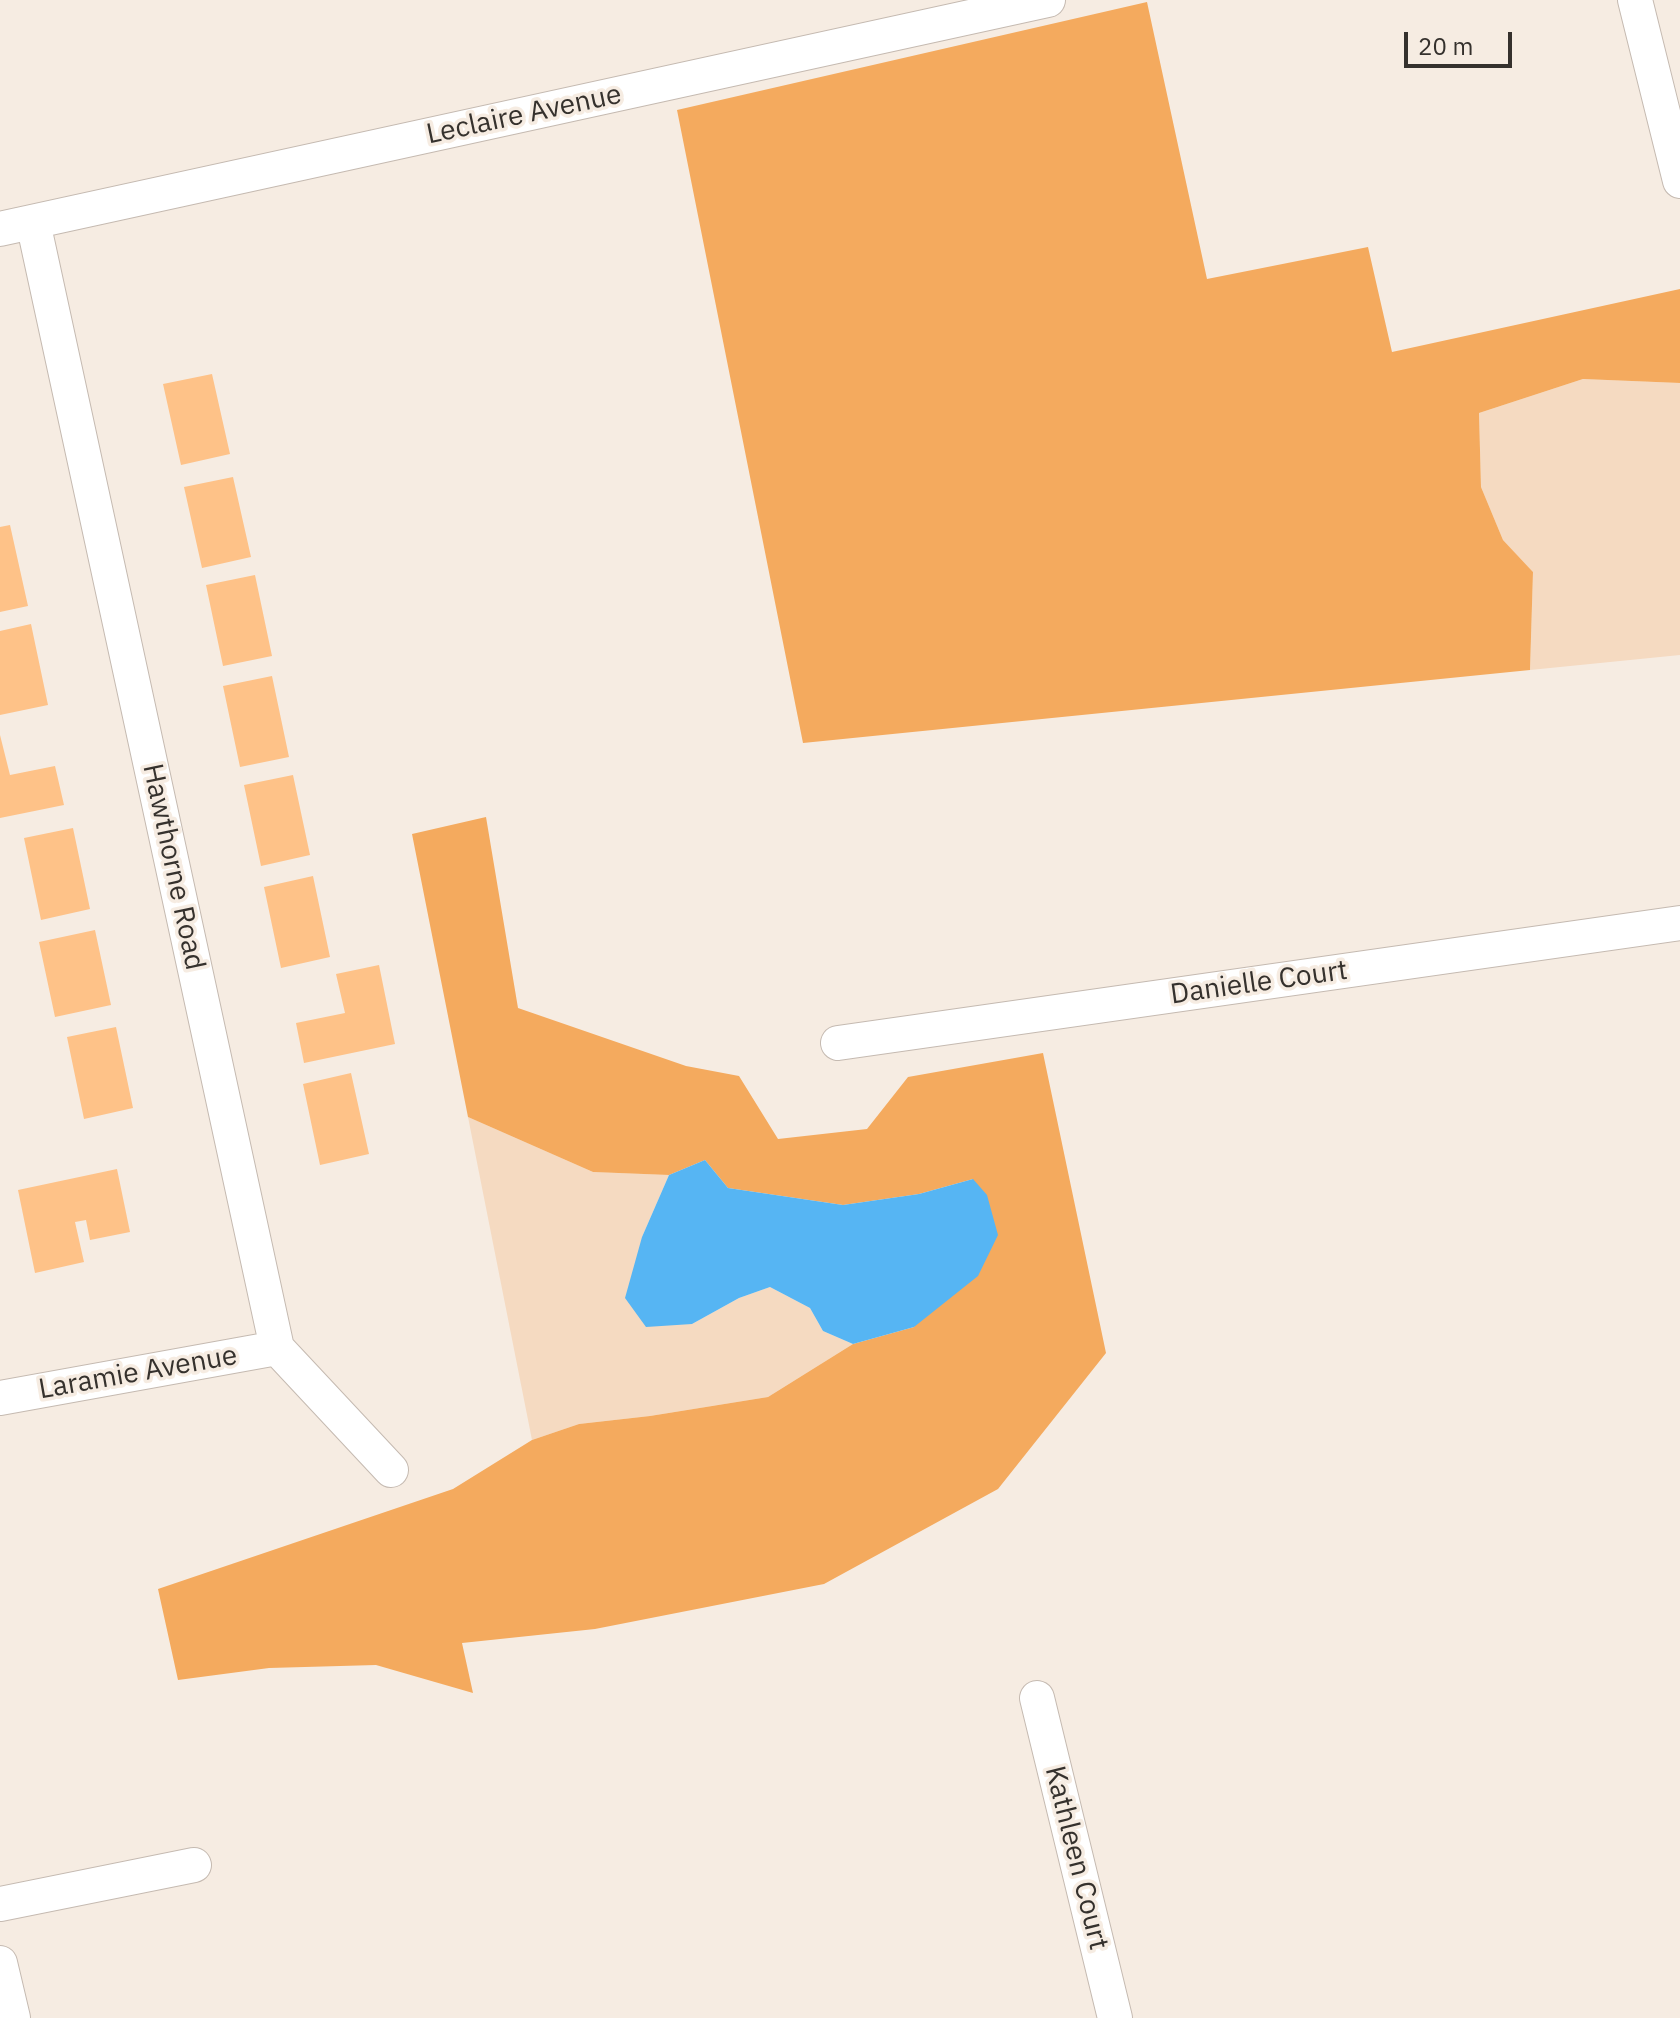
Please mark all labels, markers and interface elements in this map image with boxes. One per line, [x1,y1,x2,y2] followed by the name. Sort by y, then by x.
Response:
[1408,16,1516,66] scale bar
[1418,30,1473,62] text: 20 m
[423,78,625,152] street label: Leclaire Avenue
[135,761,211,973] street label: Hawthorne Road
[1168,954,1350,1012] street label: Danielle Court
[36,1339,240,1407] street label: Laramie Avenue
[1037,1763,1115,1953] street label: Kathleen Court

